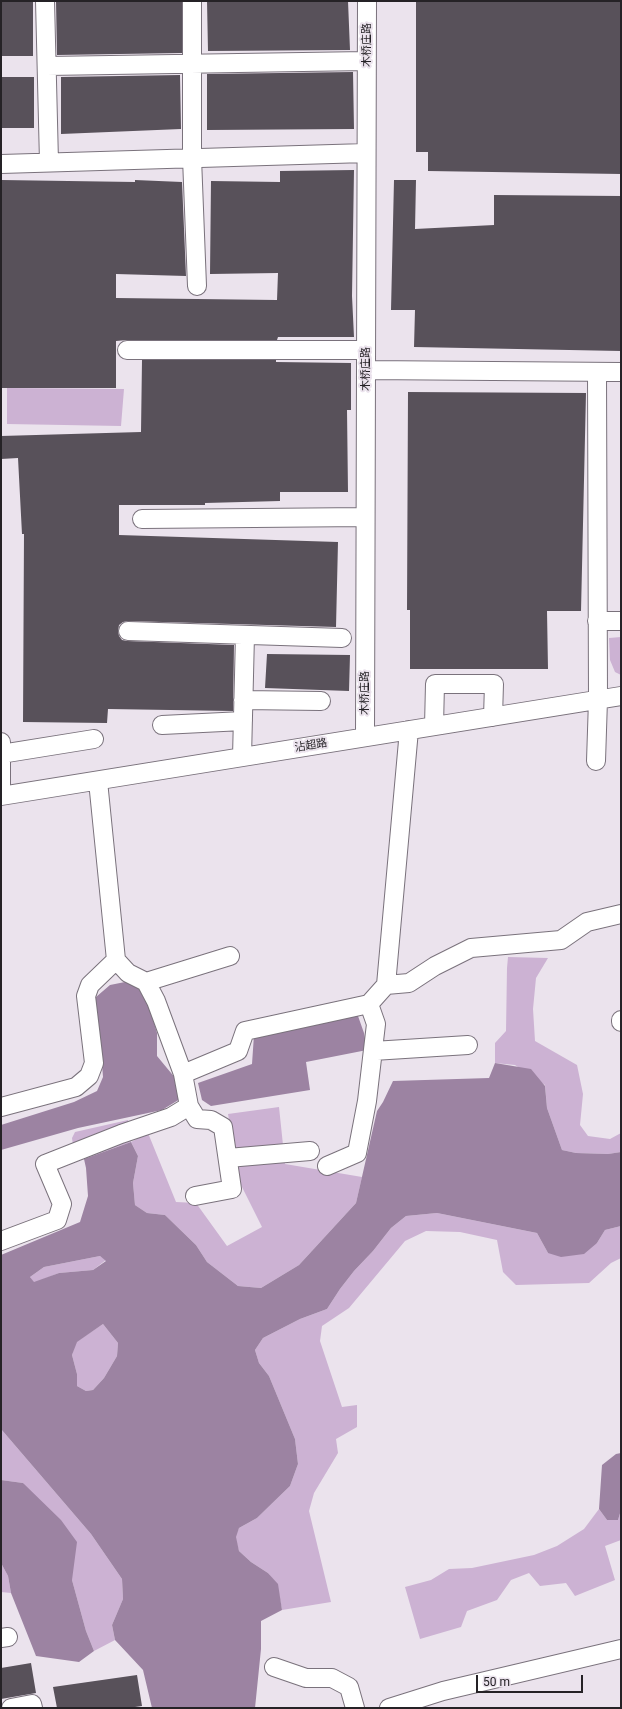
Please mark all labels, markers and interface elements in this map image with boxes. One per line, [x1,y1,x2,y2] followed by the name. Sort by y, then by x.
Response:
[360,23,374,67] street label: 木桥庄路
[359,347,373,391] street label: 木桥庄路
[358,671,372,715] street label: 木桥庄路
[294,737,328,755] street label: 沾超路
[478,1667,585,1693] scale bar
[483,1675,510,1689] text: 50 m

